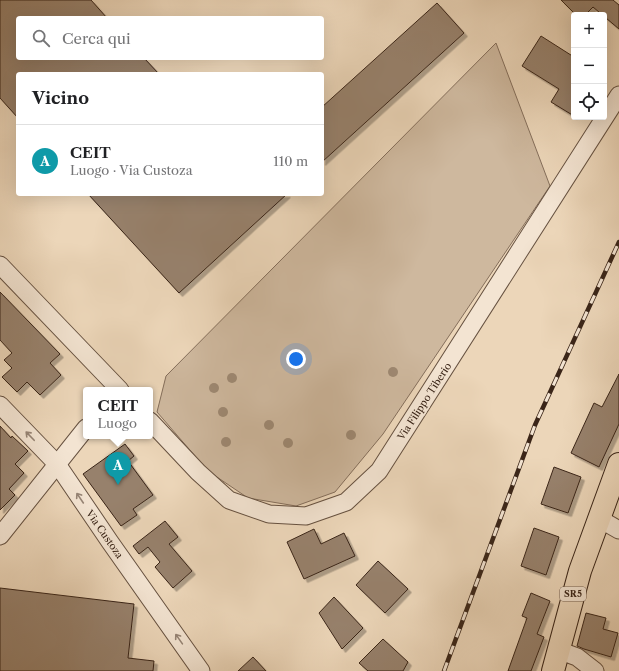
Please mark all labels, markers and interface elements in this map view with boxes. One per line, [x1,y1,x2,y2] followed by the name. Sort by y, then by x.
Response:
[571,12,607,120] map controls
[571,12,607,48] button: +
[16,16,324,60] search box
[30,27,52,49] icon: search
[62,29,131,48] text: Cerca qui
[571,48,607,84] button: −
[571,84,607,120] button: locate
[32,88,89,108] text: Vicino
[70,143,111,162] text: CEIT
[40,153,50,169] text: A
[273,153,308,169] text: 110 m
[70,162,193,178] text: Luogo · Via Custoza
[286,349,306,369] your location
[394,360,454,443] street label: Via Filippo Tiberio
[83,387,153,439] popup
[98,396,138,415] text: CEIT
[98,415,137,431] text: Luogo
[25,431,35,441] one-way arrow
[105,452,131,485] pin: A
[76,493,84,504] one-way arrow
[83,507,126,562] street label: Via Custoza
[560,587,586,601] road number: SR5
[174,634,183,645] one-way arrow

